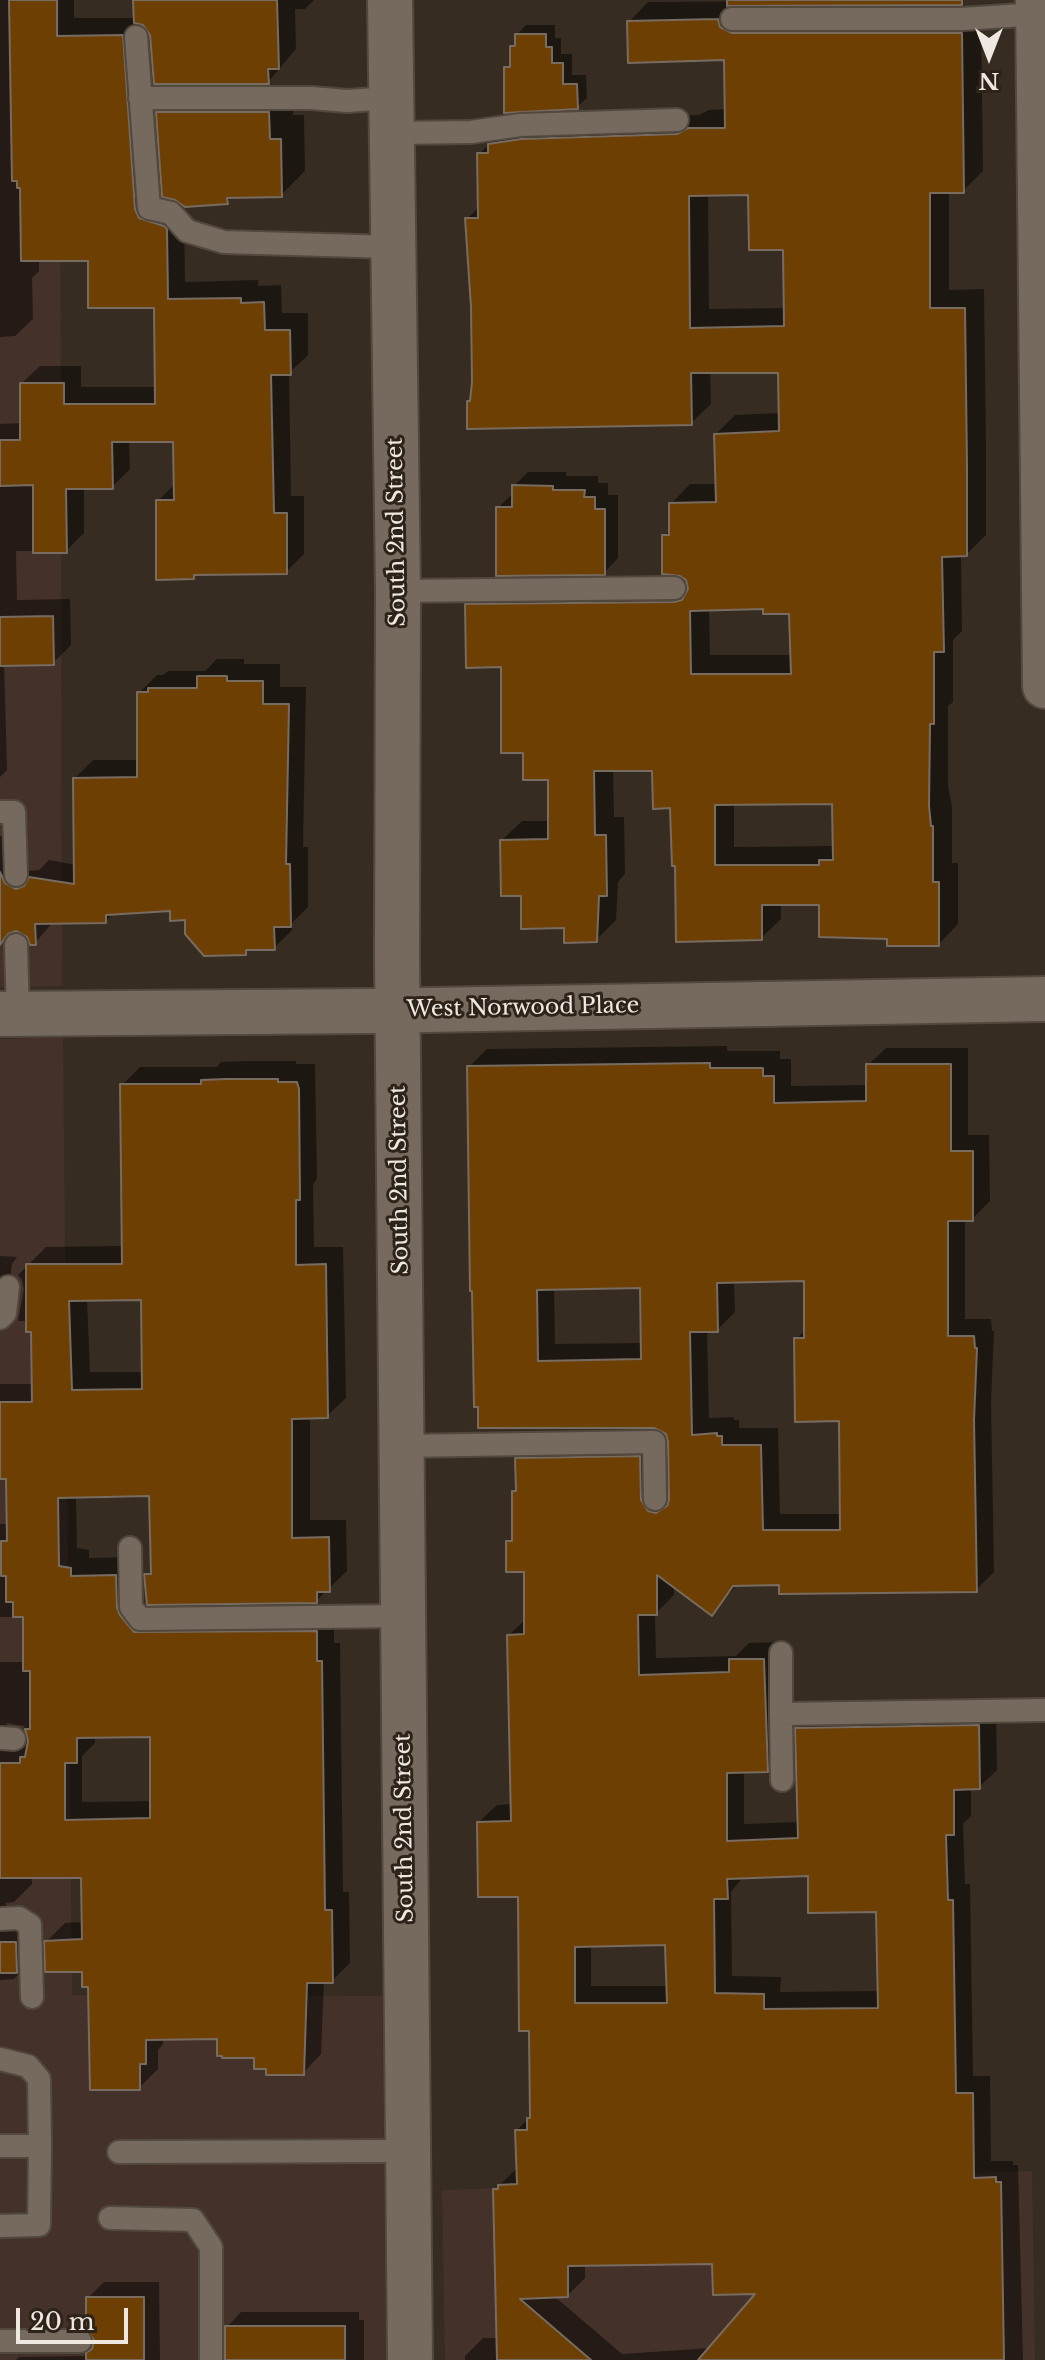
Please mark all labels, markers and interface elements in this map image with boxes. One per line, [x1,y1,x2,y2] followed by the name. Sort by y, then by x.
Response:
[949,16,1029,96] north arrow
[979,67,999,94] text: N
[382,437,412,627] street label: South 2nd Street
[406,993,640,1023] street label: West Norwood Place
[385,1085,415,1275] street label: South 2nd Street
[390,1733,420,1923] street label: South 2nd Street
[20,2292,132,2342] scale bar
[30,2307,95,2336] text: 20 m

